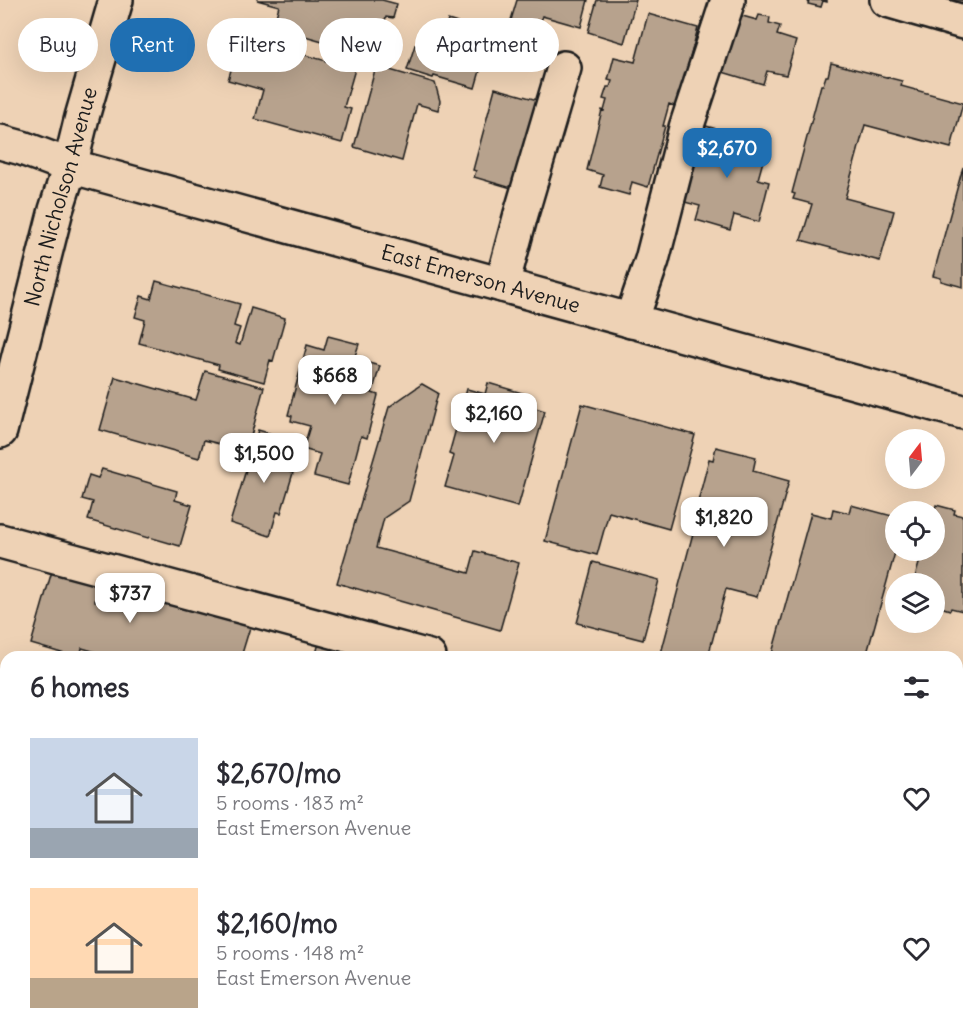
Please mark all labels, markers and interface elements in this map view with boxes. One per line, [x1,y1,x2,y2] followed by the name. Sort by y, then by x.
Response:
[18,18,98,72] chip: Buy
[110,18,195,72] chip: Rent
[207,18,307,72] chip: Filters
[319,18,403,72] chip: New
[415,18,559,72] chip: Apartment
[18,84,103,309] street label: North Nicholson Avenue
[678,128,776,179] pin: $2,670
[697,135,757,160] text: $2,670
[378,238,583,319] street label: East Emerson Avenue
[299,355,371,406] pin: $668
[312,362,358,387] text: $668
[445,393,543,444] pin: $2,160
[465,400,523,425] text: $2,160
[885,429,945,489] north arrow
[885,429,945,633] map controls
[215,433,313,484] pin: $1,500
[234,440,294,465] text: $1,500
[675,497,773,548] pin: $1,820
[885,501,945,561] button: locate
[695,504,753,529] text: $1,820
[94,573,166,624] pin: $737
[885,573,945,633] button: layers
[109,580,151,605] text: $737
[30,671,129,704] text: 6 homes
[900,671,933,704] icon: filters
[216,757,341,790] text: $2,670/mo
[78,762,150,834] icon: home
[900,782,933,815] icon: heart
[216,790,364,815] text: 5 rooms · 183 m²
[216,815,411,840] text: East Emerson Avenue
[216,907,338,940] text: $2,160/mo
[78,912,150,984] icon: home
[900,932,933,965] icon: heart
[216,940,364,965] text: 5 rooms · 148 m²
[216,965,411,990] text: East Emerson Avenue

